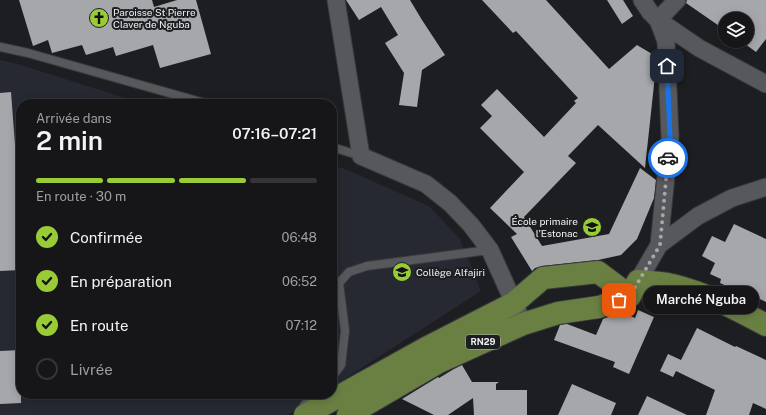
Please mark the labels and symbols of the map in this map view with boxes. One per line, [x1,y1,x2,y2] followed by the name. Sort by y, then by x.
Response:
[113,6,196,30] place label: Paroisse St Pierre Claver de Nguba
[88,7,110,29] church icon: Paroisse St Pierre Claver de Nguba
[650,49,684,83] pin
[648,138,688,178] courier
[511,215,578,239] place label: École primaire l’Estonac
[581,216,603,238] school or university icon: École primaire l’Estonac
[391,261,413,283] school or university icon: Collège Alfajiri
[416,266,485,278] place label: Collège Alfajiri
[602,283,636,317] pin
[643,286,759,314] callout: Marché Nguba
[466,335,500,349] road number: RN29

